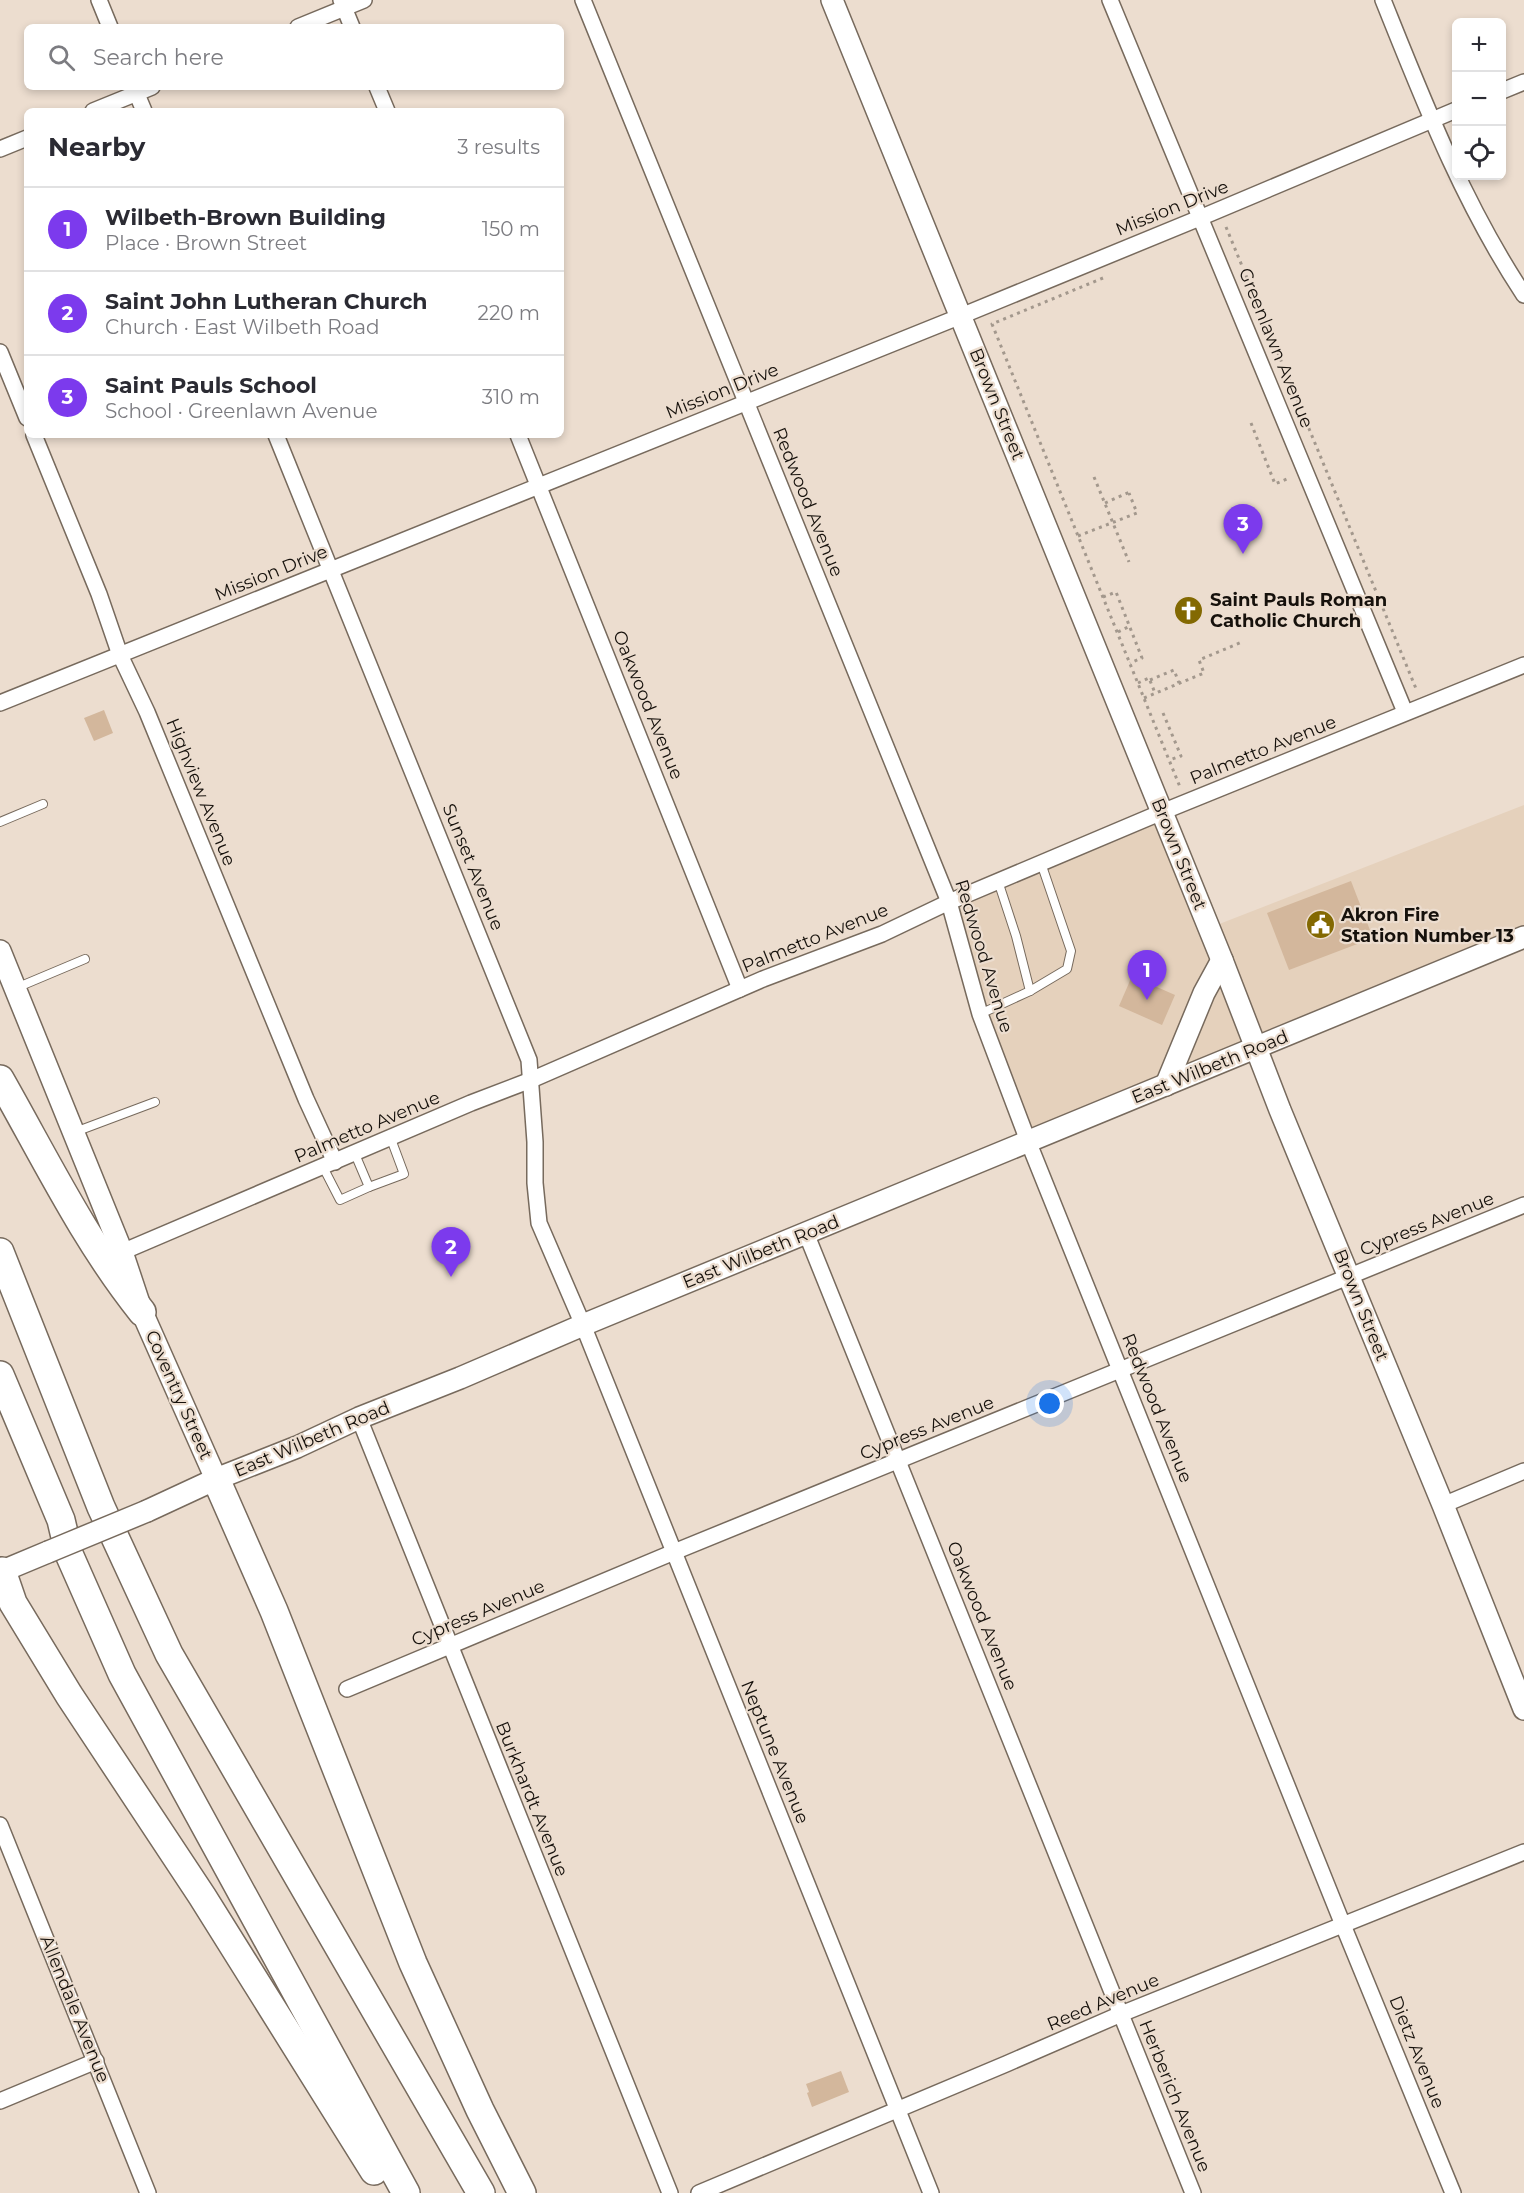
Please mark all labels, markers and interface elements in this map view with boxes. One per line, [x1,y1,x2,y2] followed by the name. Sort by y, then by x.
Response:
[1452,18,1506,180] map controls
[1452,18,1506,72] button: +
[24,24,564,90] search box
[45,41,78,74] icon: search
[93,44,224,71] text: Search here
[1452,72,1506,126] button: −
[1452,126,1506,180] button: locate
[48,131,145,163] text: Nearby
[457,135,540,159] text: 3 results
[1112,175,1232,241] street label: Mission Drive
[105,204,386,231] text: Wilbeth-Brown Building
[64,217,71,241] text: 1
[482,217,540,241] text: 150 m
[105,231,307,255] text: Place · Brown Street
[1234,265,1318,431] street label: Greenlawn Avenue
[105,288,428,315] text: Saint John Lutheran Church
[62,301,73,325] text: 2
[478,301,540,325] text: 220 m
[105,315,380,339] text: Church · East Wilbeth Road
[965,345,1029,463] street label: Brown Street
[662,358,782,424] street label: Mission Drive
[105,372,317,399] text: Saint Pauls School
[62,385,73,409] text: 3
[482,385,540,409] text: 310 m
[105,399,378,423] text: School · Greenlawn Avenue
[768,424,848,580] street label: Redwood Avenue
[1224,504,1262,554] pin: 3
[211,540,331,606] street label: Mission Drive
[1210,589,1387,632] place label: Saint Pauls Roman Catholic Church
[1173,594,1205,626] church icon: Saint Pauls Roman Catholic Church
[608,627,688,783] street label: Oakwood Avenue
[1187,711,1340,789] street label: Palmetto Avenue
[161,715,241,869] street label: Highview Avenue
[1147,795,1211,913] street label: Brown Street
[438,800,509,934] street label: Sunset Avenue
[950,877,1018,1035] street label: Redwood Avenue
[739,899,892,977] street label: Palmetto Avenue
[1340,904,1514,947] place label: Akron Fire Station Number 13
[1304,909,1336,941] public building icon: Akron Fire Station Number 13
[1128,950,1166,1000] pin: 1
[1128,1026,1292,1108] street label: East Wilbeth Road
[291,1086,443,1168] street label: Palmetto Avenue
[1357,1187,1497,1261] street label: Cypress Avenue
[679,1211,843,1293] street label: East Wilbeth Road
[432,1228,470,1277] pin: 2
[1329,1246,1393,1364] street label: Brown Street
[141,1327,217,1463] street label: Coventry Street
[1117,1330,1197,1486] street label: Redwood Avenue
[1035,1389,1064,1418] your location
[857,1391,997,1465] street label: Cypress Avenue
[231,1396,393,1482] street label: East Wilbeth Road
[942,1538,1022,1694] street label: Oakwood Avenue
[408,1575,548,1651] street label: Cypress Avenue
[736,1677,814,1827] street label: Neptune Avenue
[491,1718,573,1880] street label: Burkhardt Avenue
[35,1932,115,2086] street label: Allendale Avenue
[1044,1968,1162,2035] street label: Reed Avenue
[1384,1992,1450,2112] street label: Dietz Avenue
[1134,2017,1216,2176] street label: Herberich Avenue

